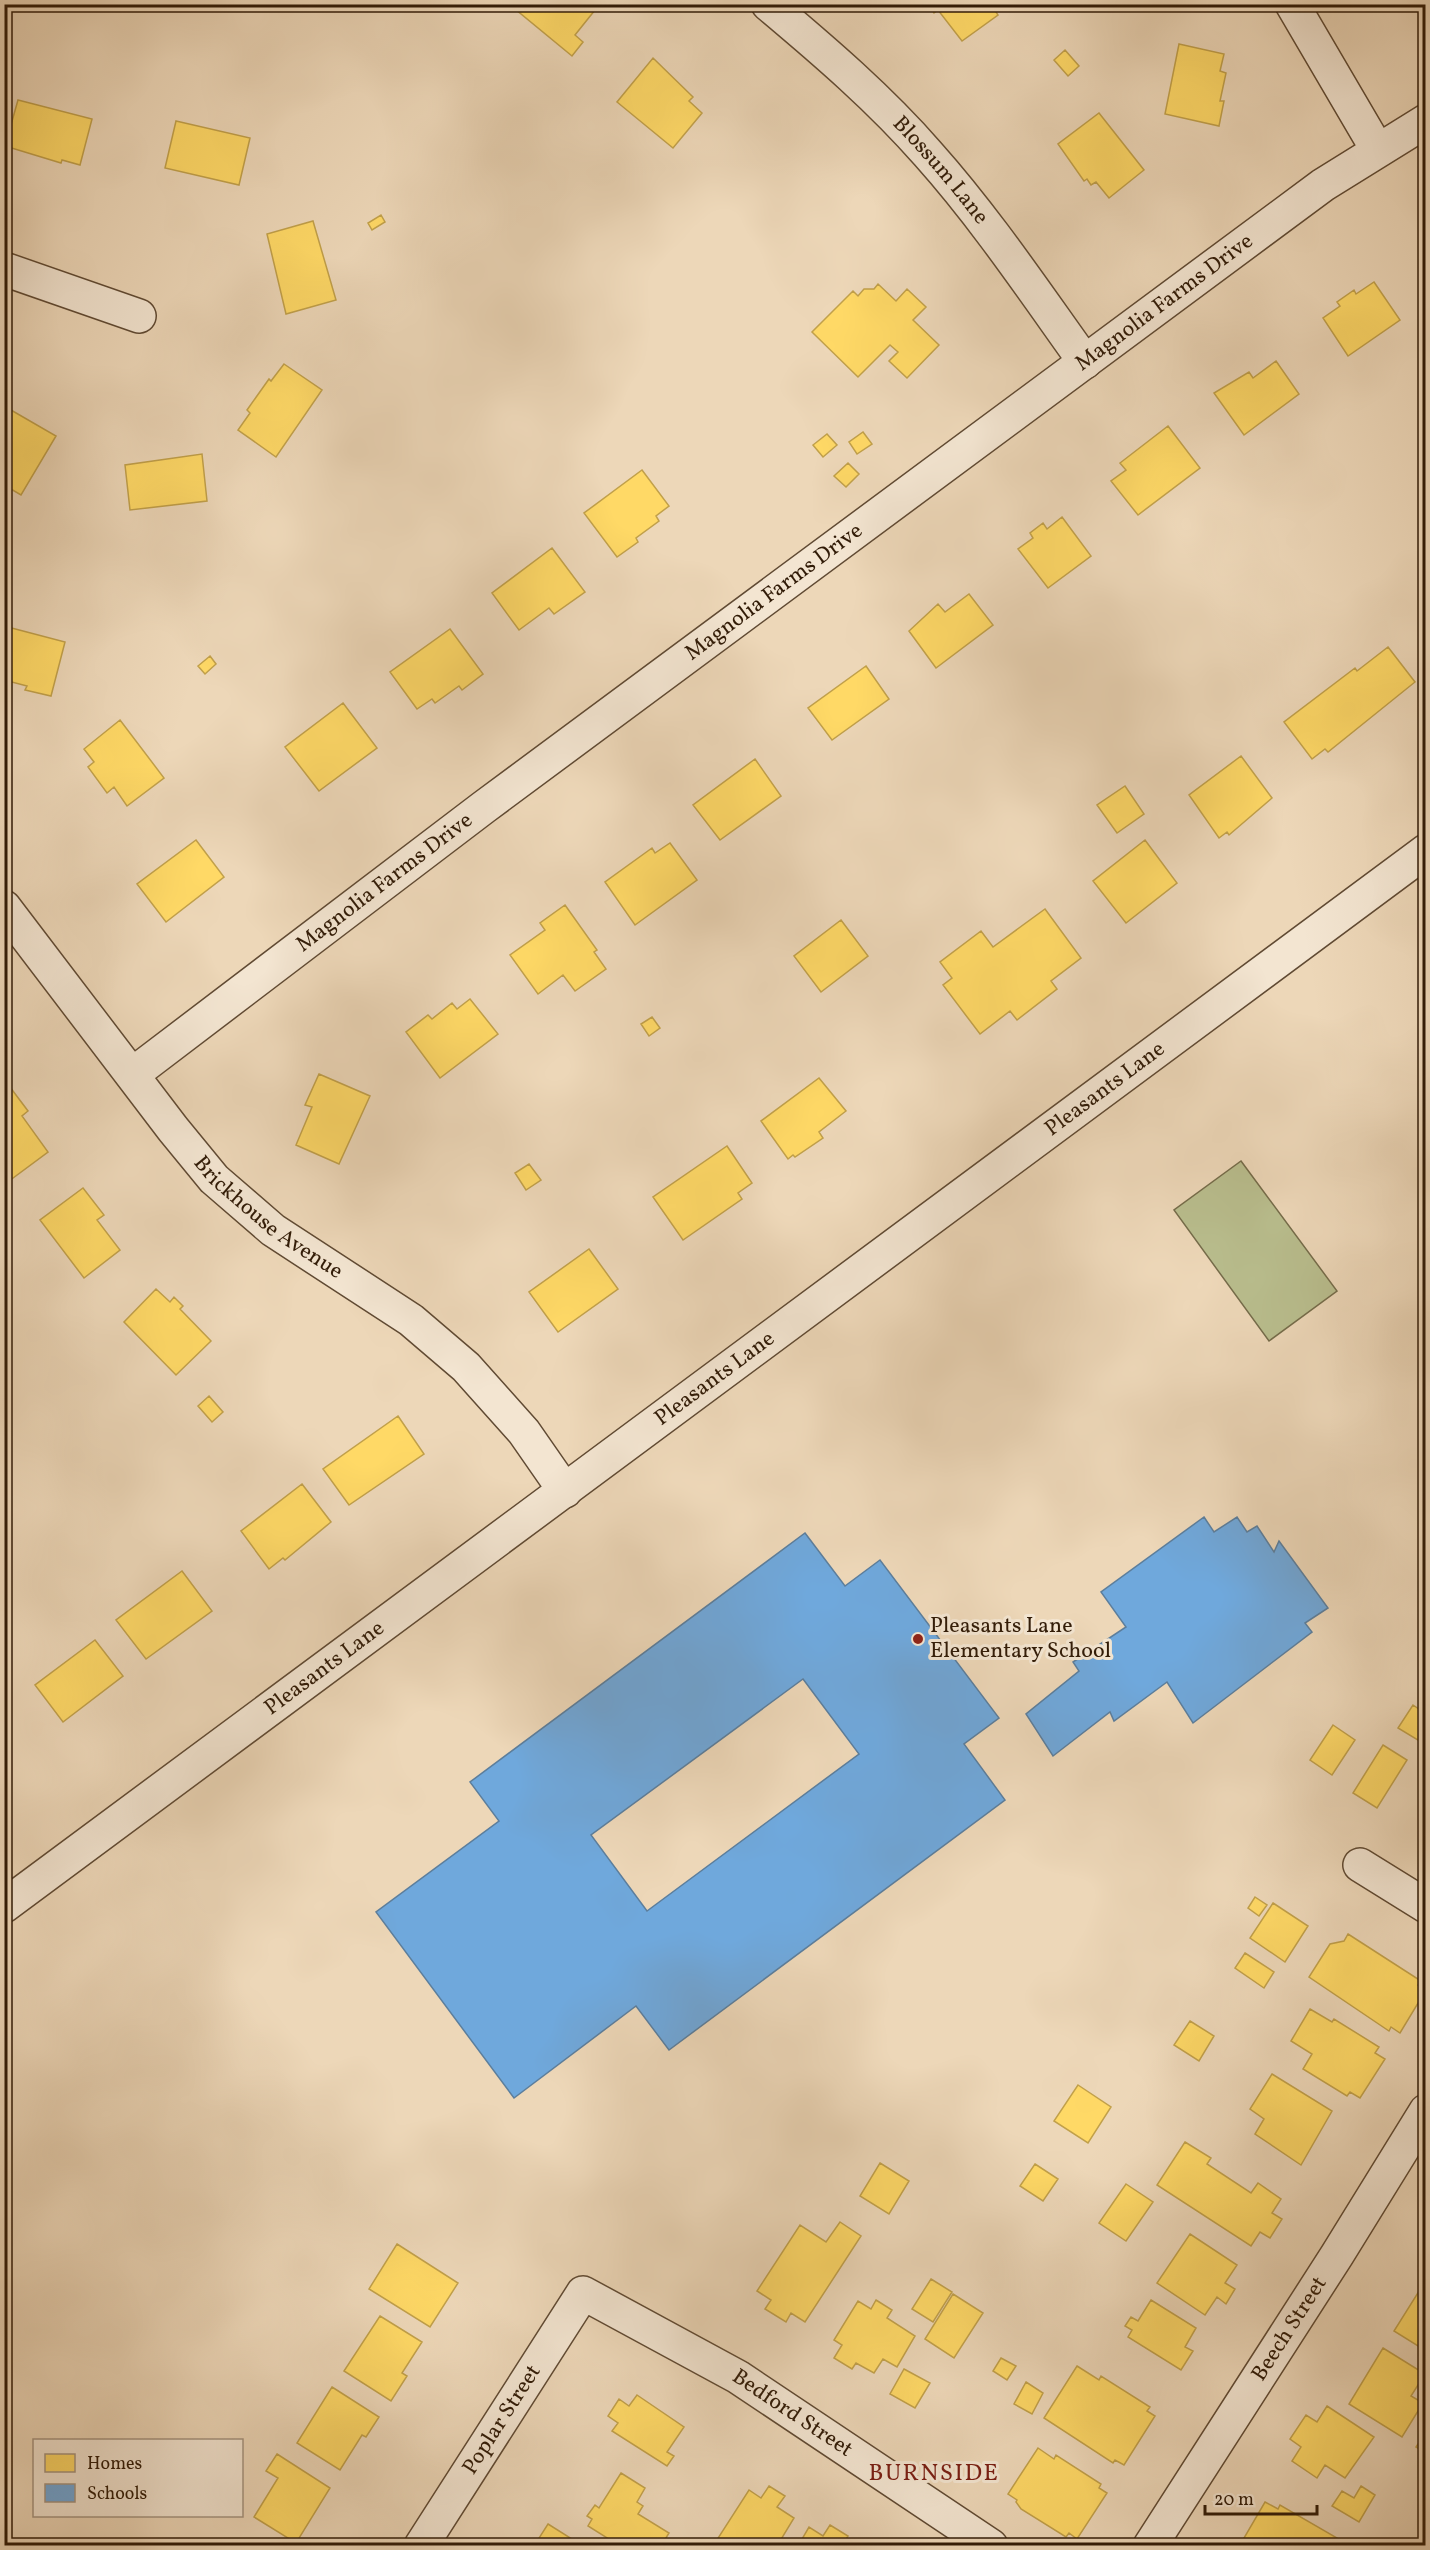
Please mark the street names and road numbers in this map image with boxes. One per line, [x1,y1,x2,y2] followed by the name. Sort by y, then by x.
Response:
[885,109,996,231] street label: Blossum Lane
[1069,226,1260,379] street label: Magnolia Farms Drive
[679,516,869,668] street label: Magnolia Farms Drive
[290,805,479,960] street label: Magnolia Farms Drive
[1039,1034,1172,1144] street label: Pleasants Lane
[186,1149,349,1287] street label: Brickhouse Avenue
[648,1324,781,1434] street label: Pleasants Lane
[258,1613,391,1723] street label: Pleasants Lane
[1244,2270,1335,2387] street label: Beech Street
[455,2358,549,2481] street label: Poplar Street
[726,2362,859,2465] street label: Bedford Street

